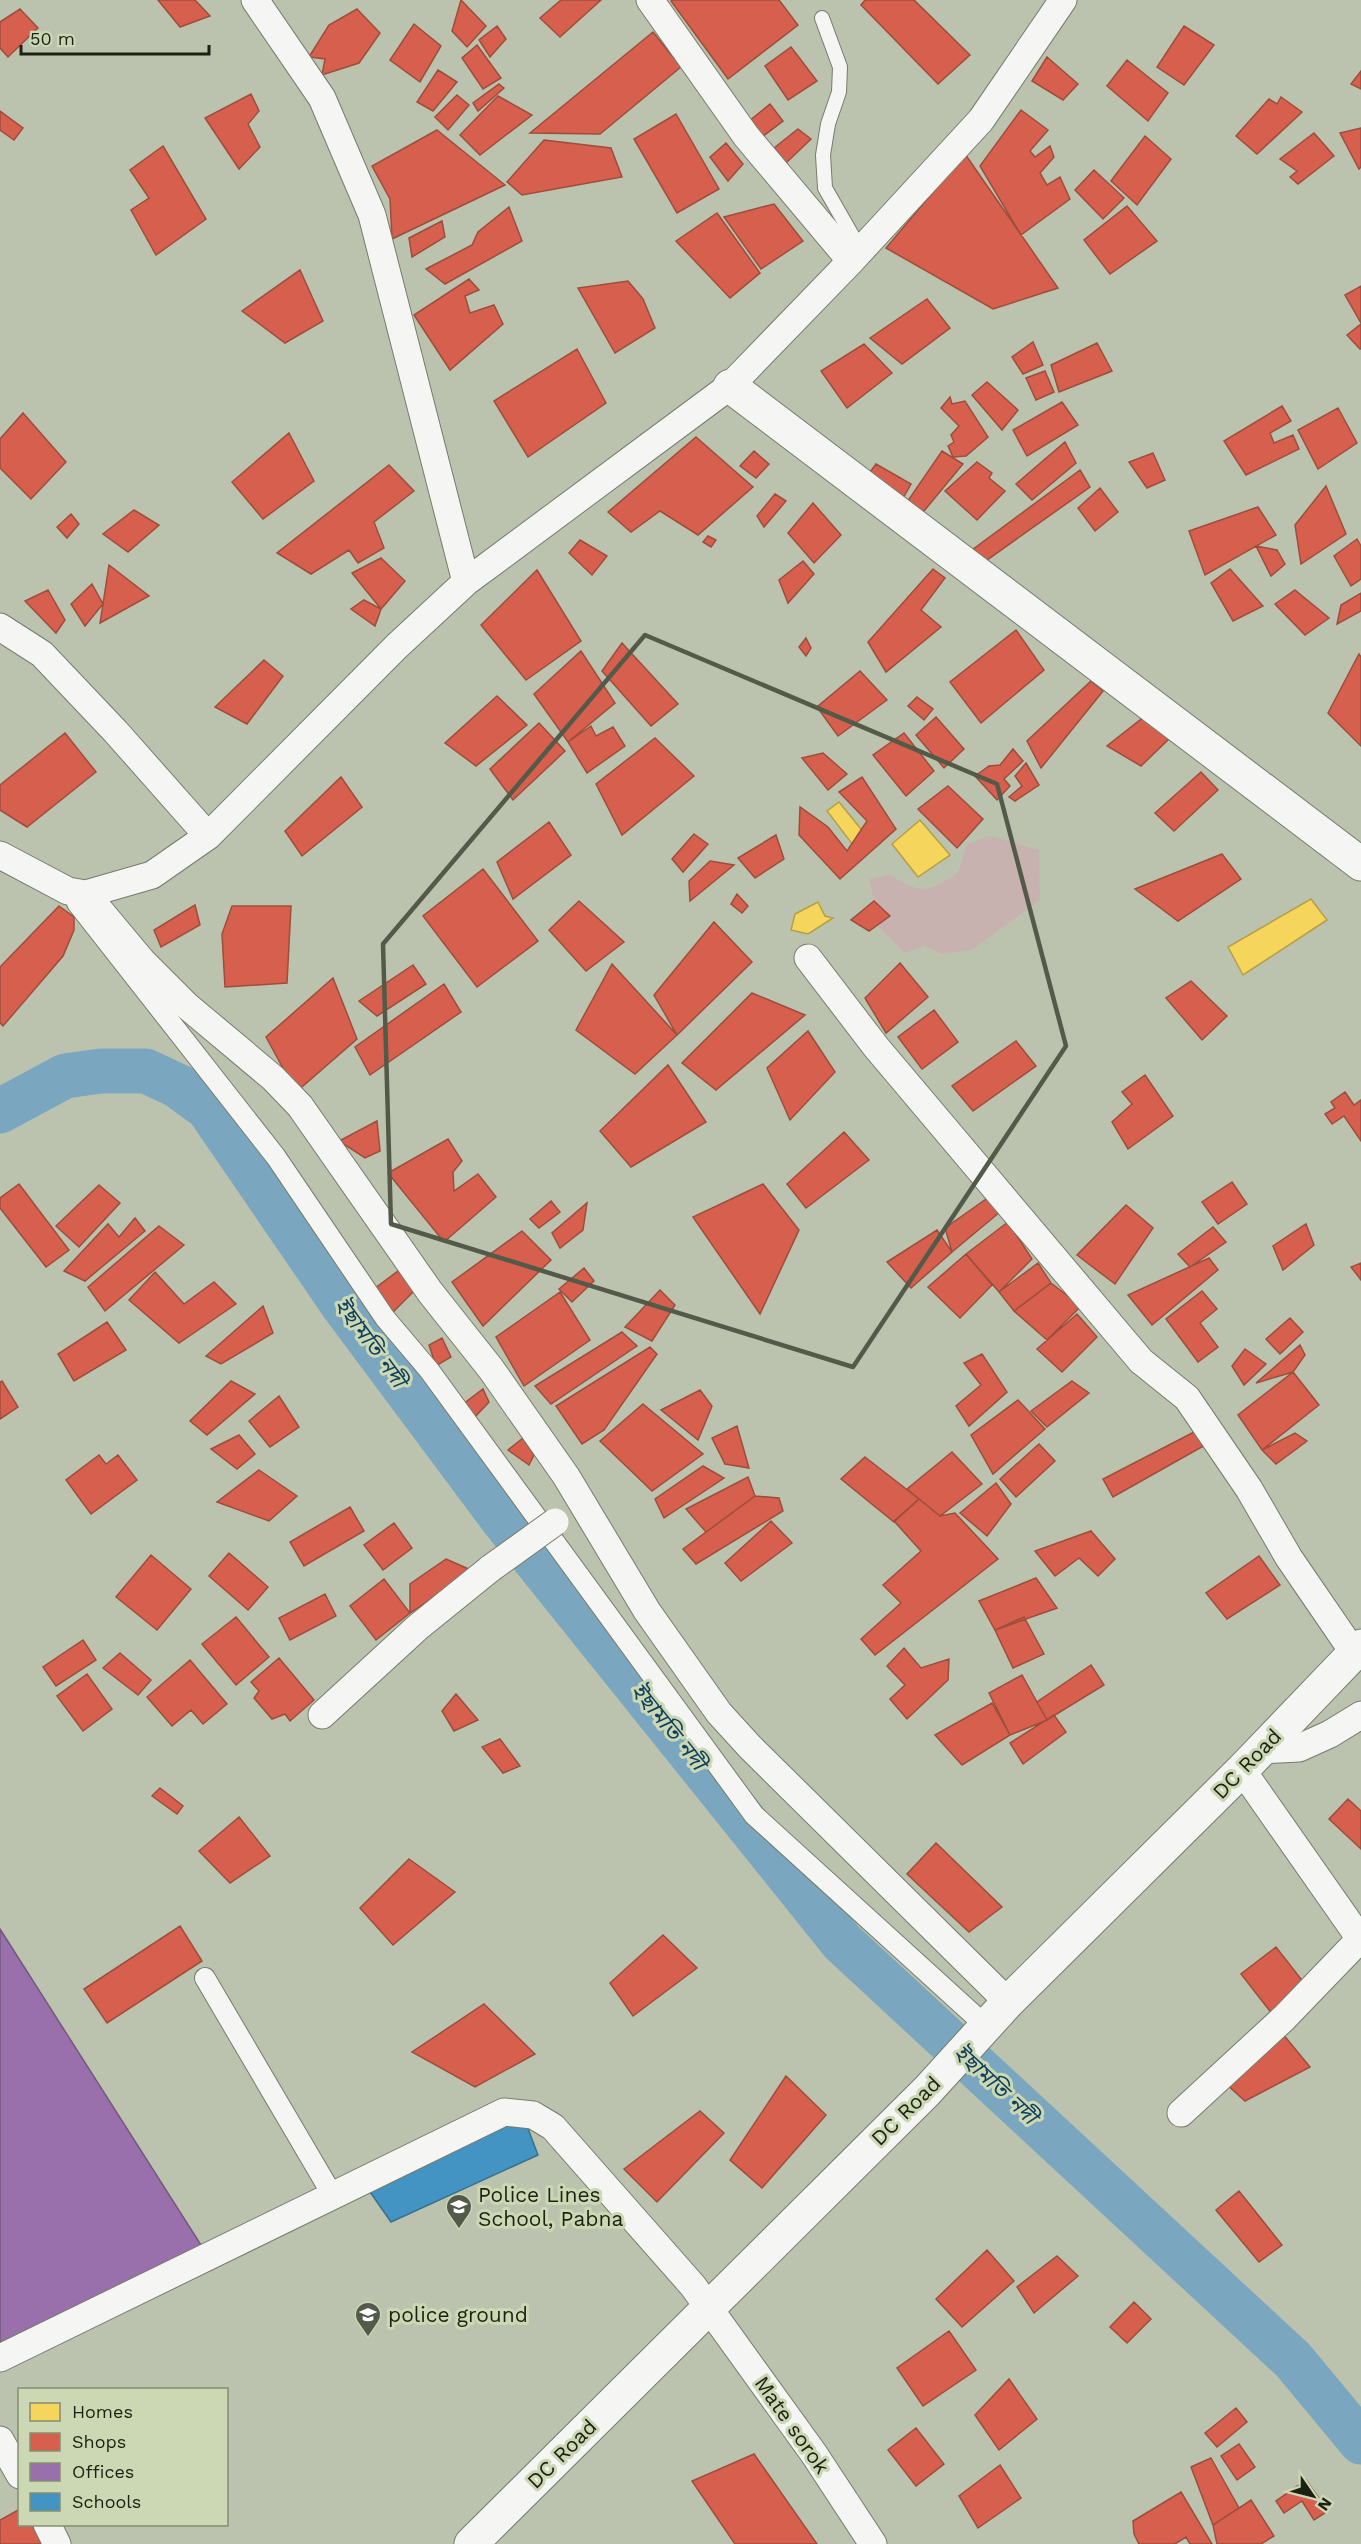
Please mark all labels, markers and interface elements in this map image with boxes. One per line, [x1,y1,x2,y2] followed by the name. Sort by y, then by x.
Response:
[21,18,208,56] scale bar
[30,28,75,49] text: 50 m
[330,1292,415,1395] water label: ইছামতি নদী
[626,1677,715,1778] water label: ইছামতি নদী
[1207,1723,1286,1804] street label: DC Road
[949,2039,1046,2132] water label: ইছামতি নদী
[866,2071,946,2151] street label: DC Road
[478,2182,623,2231] place label: Police Lines School, Pabna
[444,2192,474,2230] school or university icon: Police Lines School, Pabna
[353,2300,383,2338] school or university icon: police ground
[388,2302,528,2327] place label: police ground
[750,2371,835,2479] street label: Mate sorok
[18,2388,228,2526] legend
[72,2401,133,2422] text: Homes
[522,2414,602,2494] street label: DC Road
[72,2431,126,2452] text: Shops
[72,2461,134,2482] text: Offices
[1283,2466,1343,2526] north arrow
[72,2491,141,2512] text: Schools
[1314,2494,1336,2515] text: N

